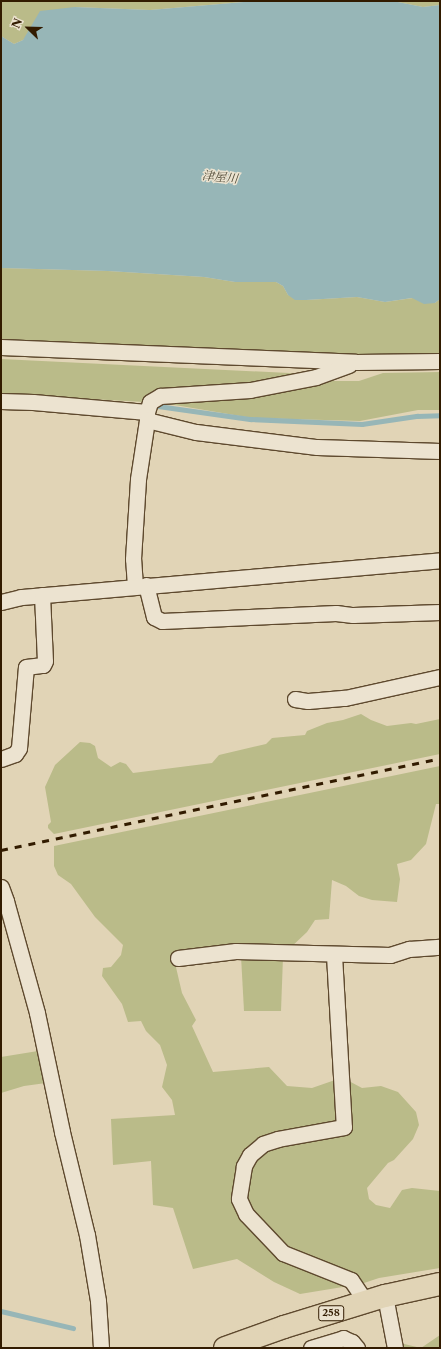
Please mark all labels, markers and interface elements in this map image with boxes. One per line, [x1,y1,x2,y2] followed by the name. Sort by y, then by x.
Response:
[8,8,48,48] north arrow
[9,16,25,30] text: N
[201,168,239,186] water label: 津屋川
[318,1305,344,1321] road number: 258

